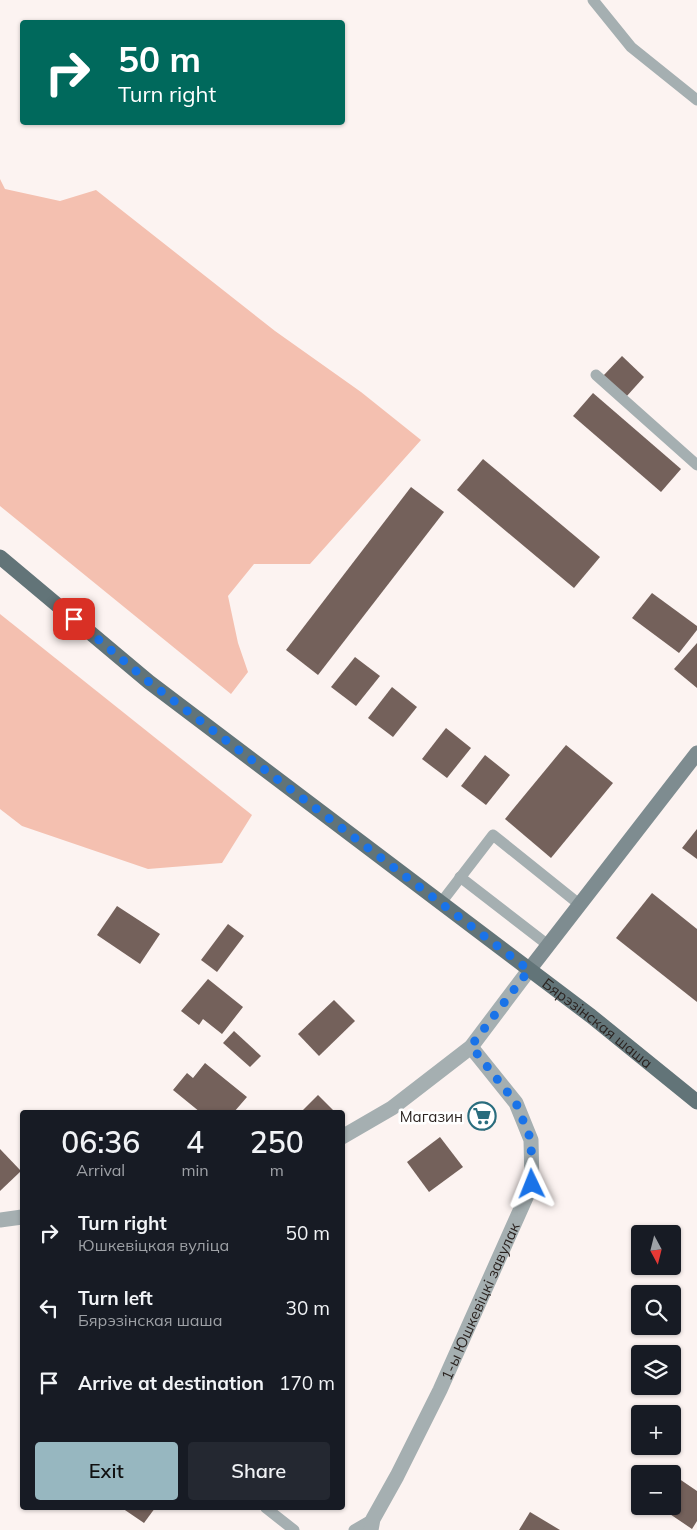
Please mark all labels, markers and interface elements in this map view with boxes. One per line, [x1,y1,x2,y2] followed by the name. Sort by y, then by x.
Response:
[118,37,201,81] text: 50 m
[35,40,100,105] icon: right
[118,80,216,108] text: Turn right
[53,598,95,640] pin
[60,605,88,633] icon: arrive
[539,973,657,1072] street label: Бярэзінская шаша
[467,1101,497,1131] supermarket icon: Магазин
[400,1107,463,1126] place label: Магазин
[61,1123,140,1161] text: 06:36
[186,1123,204,1161] text: 4
[250,1123,304,1161] text: 250
[505,1157,557,1209] position arrow
[76,1160,125,1180] text: Arrival
[181,1160,209,1180] text: min
[270,1160,284,1180] text: m
[78,1211,167,1235] text: Turn right
[436,1218,524,1383] street label: 1-ы Юшкевіцкі завулак
[35,1219,63,1247] icon: right
[286,1221,330,1245] text: 50 m
[631,1225,681,1275] north arrow
[631,1225,681,1515] map controls
[78,1235,229,1255] text: Юшкевіцкая вуліца
[631,1285,681,1335] button: search
[78,1286,153,1310] text: Turn left
[35,1294,63,1322] icon: left
[286,1296,330,1320] text: 30 m
[78,1310,222,1330] text: Бярэзінская шаша
[631,1345,681,1395] button: layers
[35,1369,63,1397] icon: arrive
[78,1371,264,1395] text: Arrive at destination
[279,1371,335,1395] text: 170 m
[631,1405,681,1455] button: +
[35,1442,178,1500] button: Exit
[188,1442,330,1500] button: Share
[631,1465,681,1515] button: −

